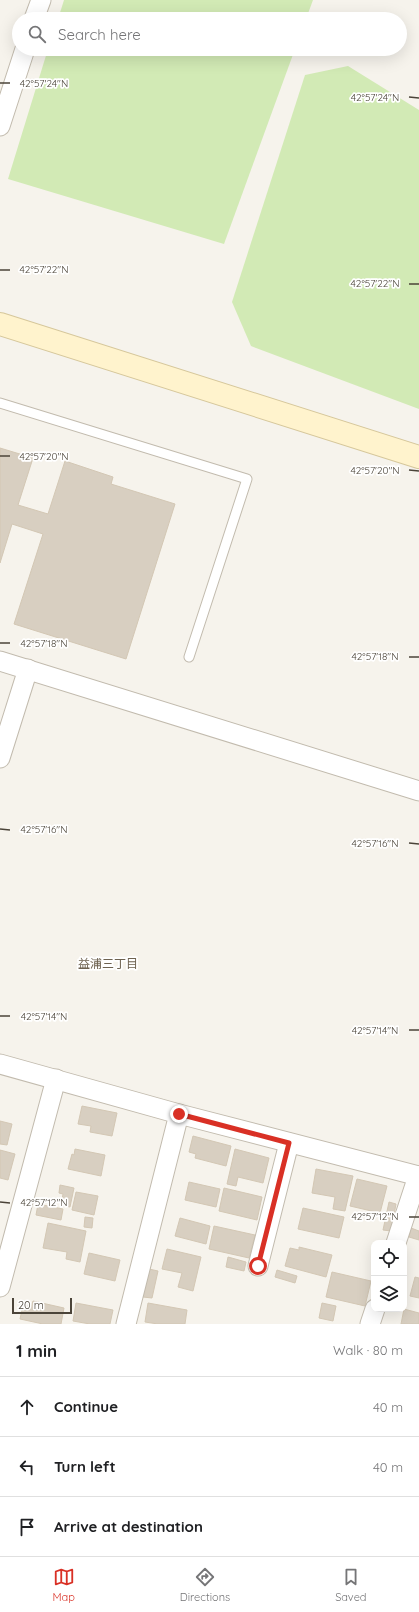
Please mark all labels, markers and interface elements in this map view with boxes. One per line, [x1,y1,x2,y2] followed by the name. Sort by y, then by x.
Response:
[12,12,407,56] search box
[26,23,48,45] icon: search
[58,25,141,44] text: Search here
[20,77,68,90] text: 42°57'24"N
[351,91,399,104] text: 42°57'24"N
[20,263,68,276] text: 42°57'22"N
[351,277,399,290] text: 42°57'22"N
[19,450,69,463] text: 42°57'20"N
[350,464,400,477] text: 42°57'20"N
[21,637,67,650] text: 42°57'18"N
[352,650,398,663] text: 42°57'18"N
[21,823,67,836] text: 42°57'16"N
[352,837,398,850] text: 42°57'16"N
[78,956,138,971] district label: 益浦三丁目
[21,1010,67,1023] text: 42°57'14"N
[352,1024,398,1037] text: 42°57'14"N
[170,1105,188,1123] route end
[21,1196,68,1209] text: 42°57'12"N
[352,1210,399,1223] text: 42°57'12"N
[371,1240,407,1312] map controls
[371,1240,407,1276] button: locate
[249,1257,267,1275] route start
[371,1276,407,1312] button: layers
[12,1296,72,1315] scale bar
[18,1298,44,1312] text: 20 m
[16,1340,57,1361] text: 1 min
[333,1342,403,1358] text: Walk · 80 m
[16,1396,38,1418] icon: ahead
[54,1397,118,1416] text: Continue
[373,1399,403,1415] text: 40 m
[16,1456,38,1478] icon: left
[54,1457,116,1476] text: Turn left
[373,1459,403,1475] text: 40 m
[16,1516,38,1538] icon: arrive
[54,1517,203,1536] text: Arrive at destination
[52,1566,75,1604] tab: Map
[180,1566,230,1604] tab: Directions
[335,1566,367,1604] tab: Saved

